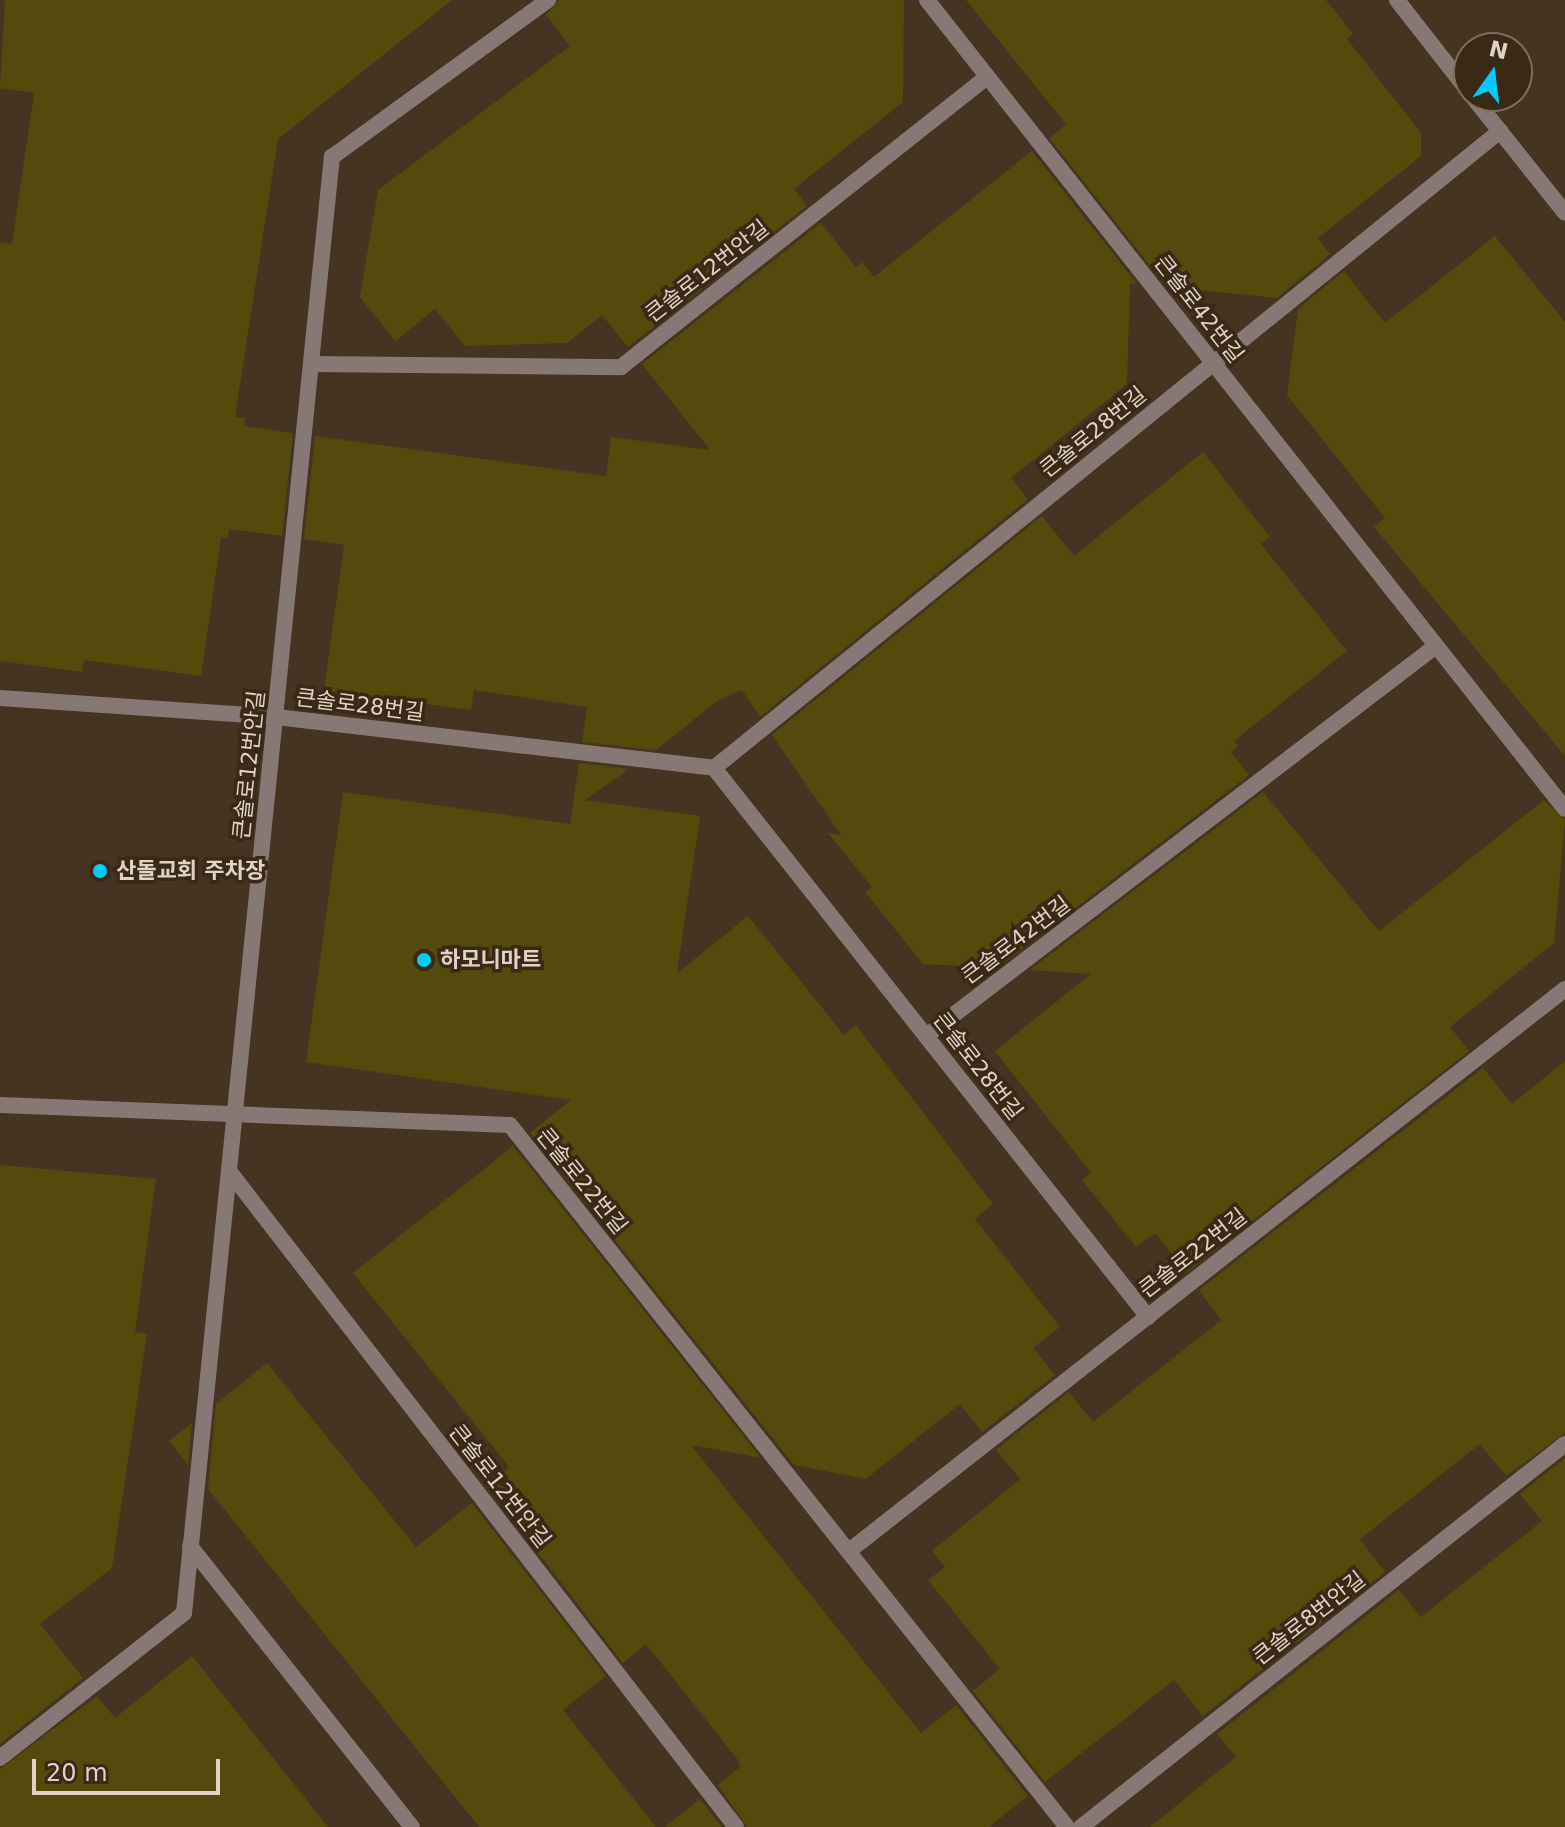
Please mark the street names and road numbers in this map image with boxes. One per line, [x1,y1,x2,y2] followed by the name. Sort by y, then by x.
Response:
[640,215,774,327] street label: 큰솔로12번안길
[1149,250,1249,368] street label: 큰솔로42번길
[1034,381,1152,483] street label: 큰솔로28번길
[294,684,426,726] street label: 큰솔로28번길
[228,689,270,841] street label: 큰솔로12번안길
[956,891,1076,989] street label: 큰솔로42번길
[928,1007,1028,1125] street label: 큰솔로28번길
[531,1122,633,1240] street label: 큰솔로22번길
[1134,1203,1252,1303] street label: 큰솔로22번길
[444,1419,556,1553] street label: 큰솔로12번안길
[1248,1566,1370,1670] street label: 큰솔로8번안길

